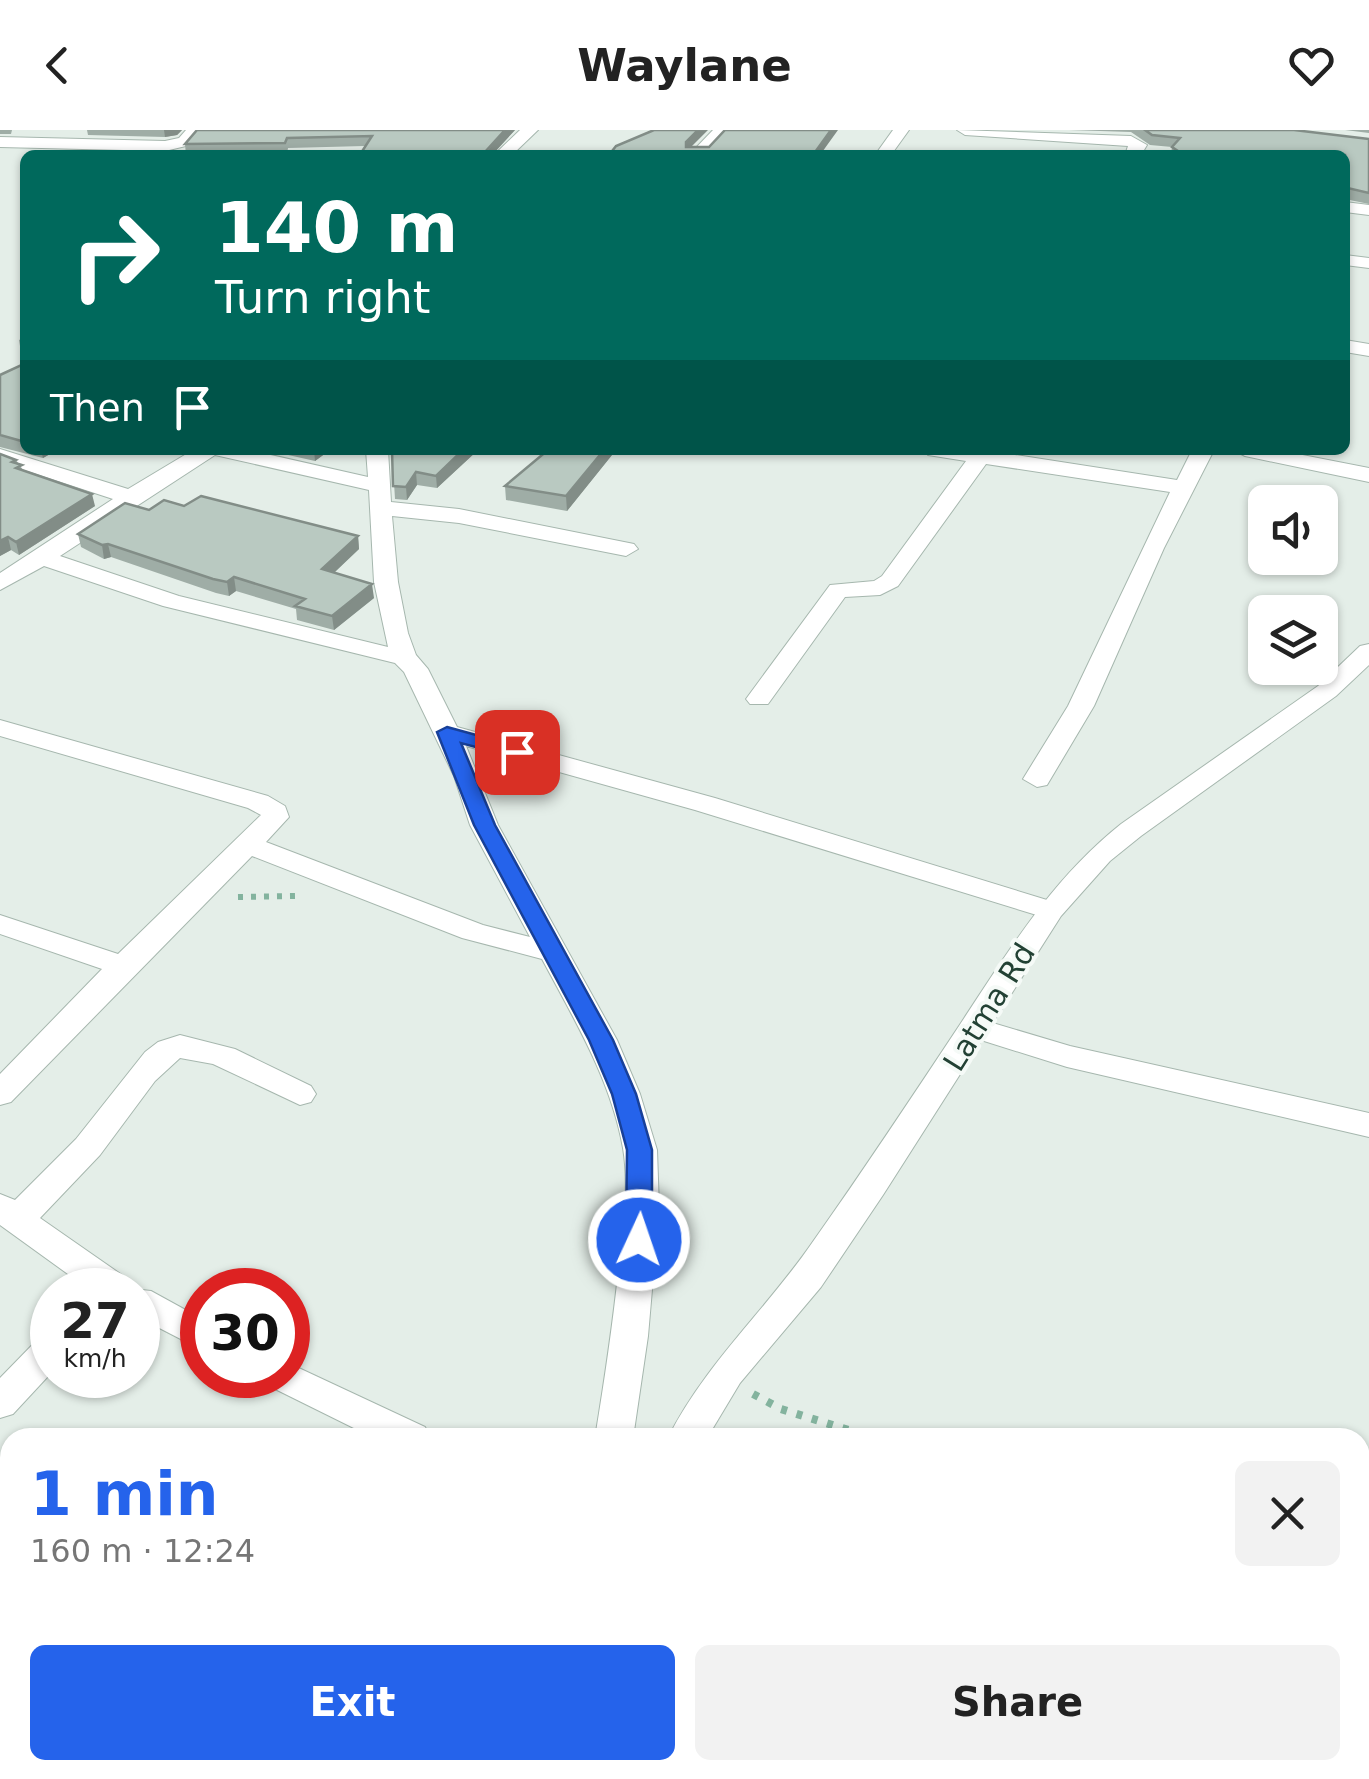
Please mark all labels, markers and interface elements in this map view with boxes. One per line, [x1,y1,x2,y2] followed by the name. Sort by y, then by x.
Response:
[30,38,85,93] icon: back
[1284,38,1339,93] icon: heart
[577,39,792,92] text: Waylane
[215,187,458,269] text: 140 m
[50,190,180,320] icon: right
[215,271,430,324] text: Turn right
[165,380,220,435] icon: arrive
[50,386,145,430] text: Then
[1248,485,1338,685] map controls
[1248,485,1338,575] button: sound
[1248,595,1338,685] button: layers
[475,710,560,795] pin
[490,725,545,780] icon: arrive
[936,937,1042,1077] street label: Latma Rd
[587,1188,691,1292] position arrow
[180,1268,310,1398] speed limit sign: 30
[60,1292,130,1350] text: 27
[63,1344,127,1373] text: km/h
[30,1459,218,1529] text: 1 min
[1235,1461,1340,1566] button: close
[30,1532,255,1570] text: 160 m · 12:24
[30,1645,675,1760] button: Exit
[695,1645,1340,1760] button: Share

